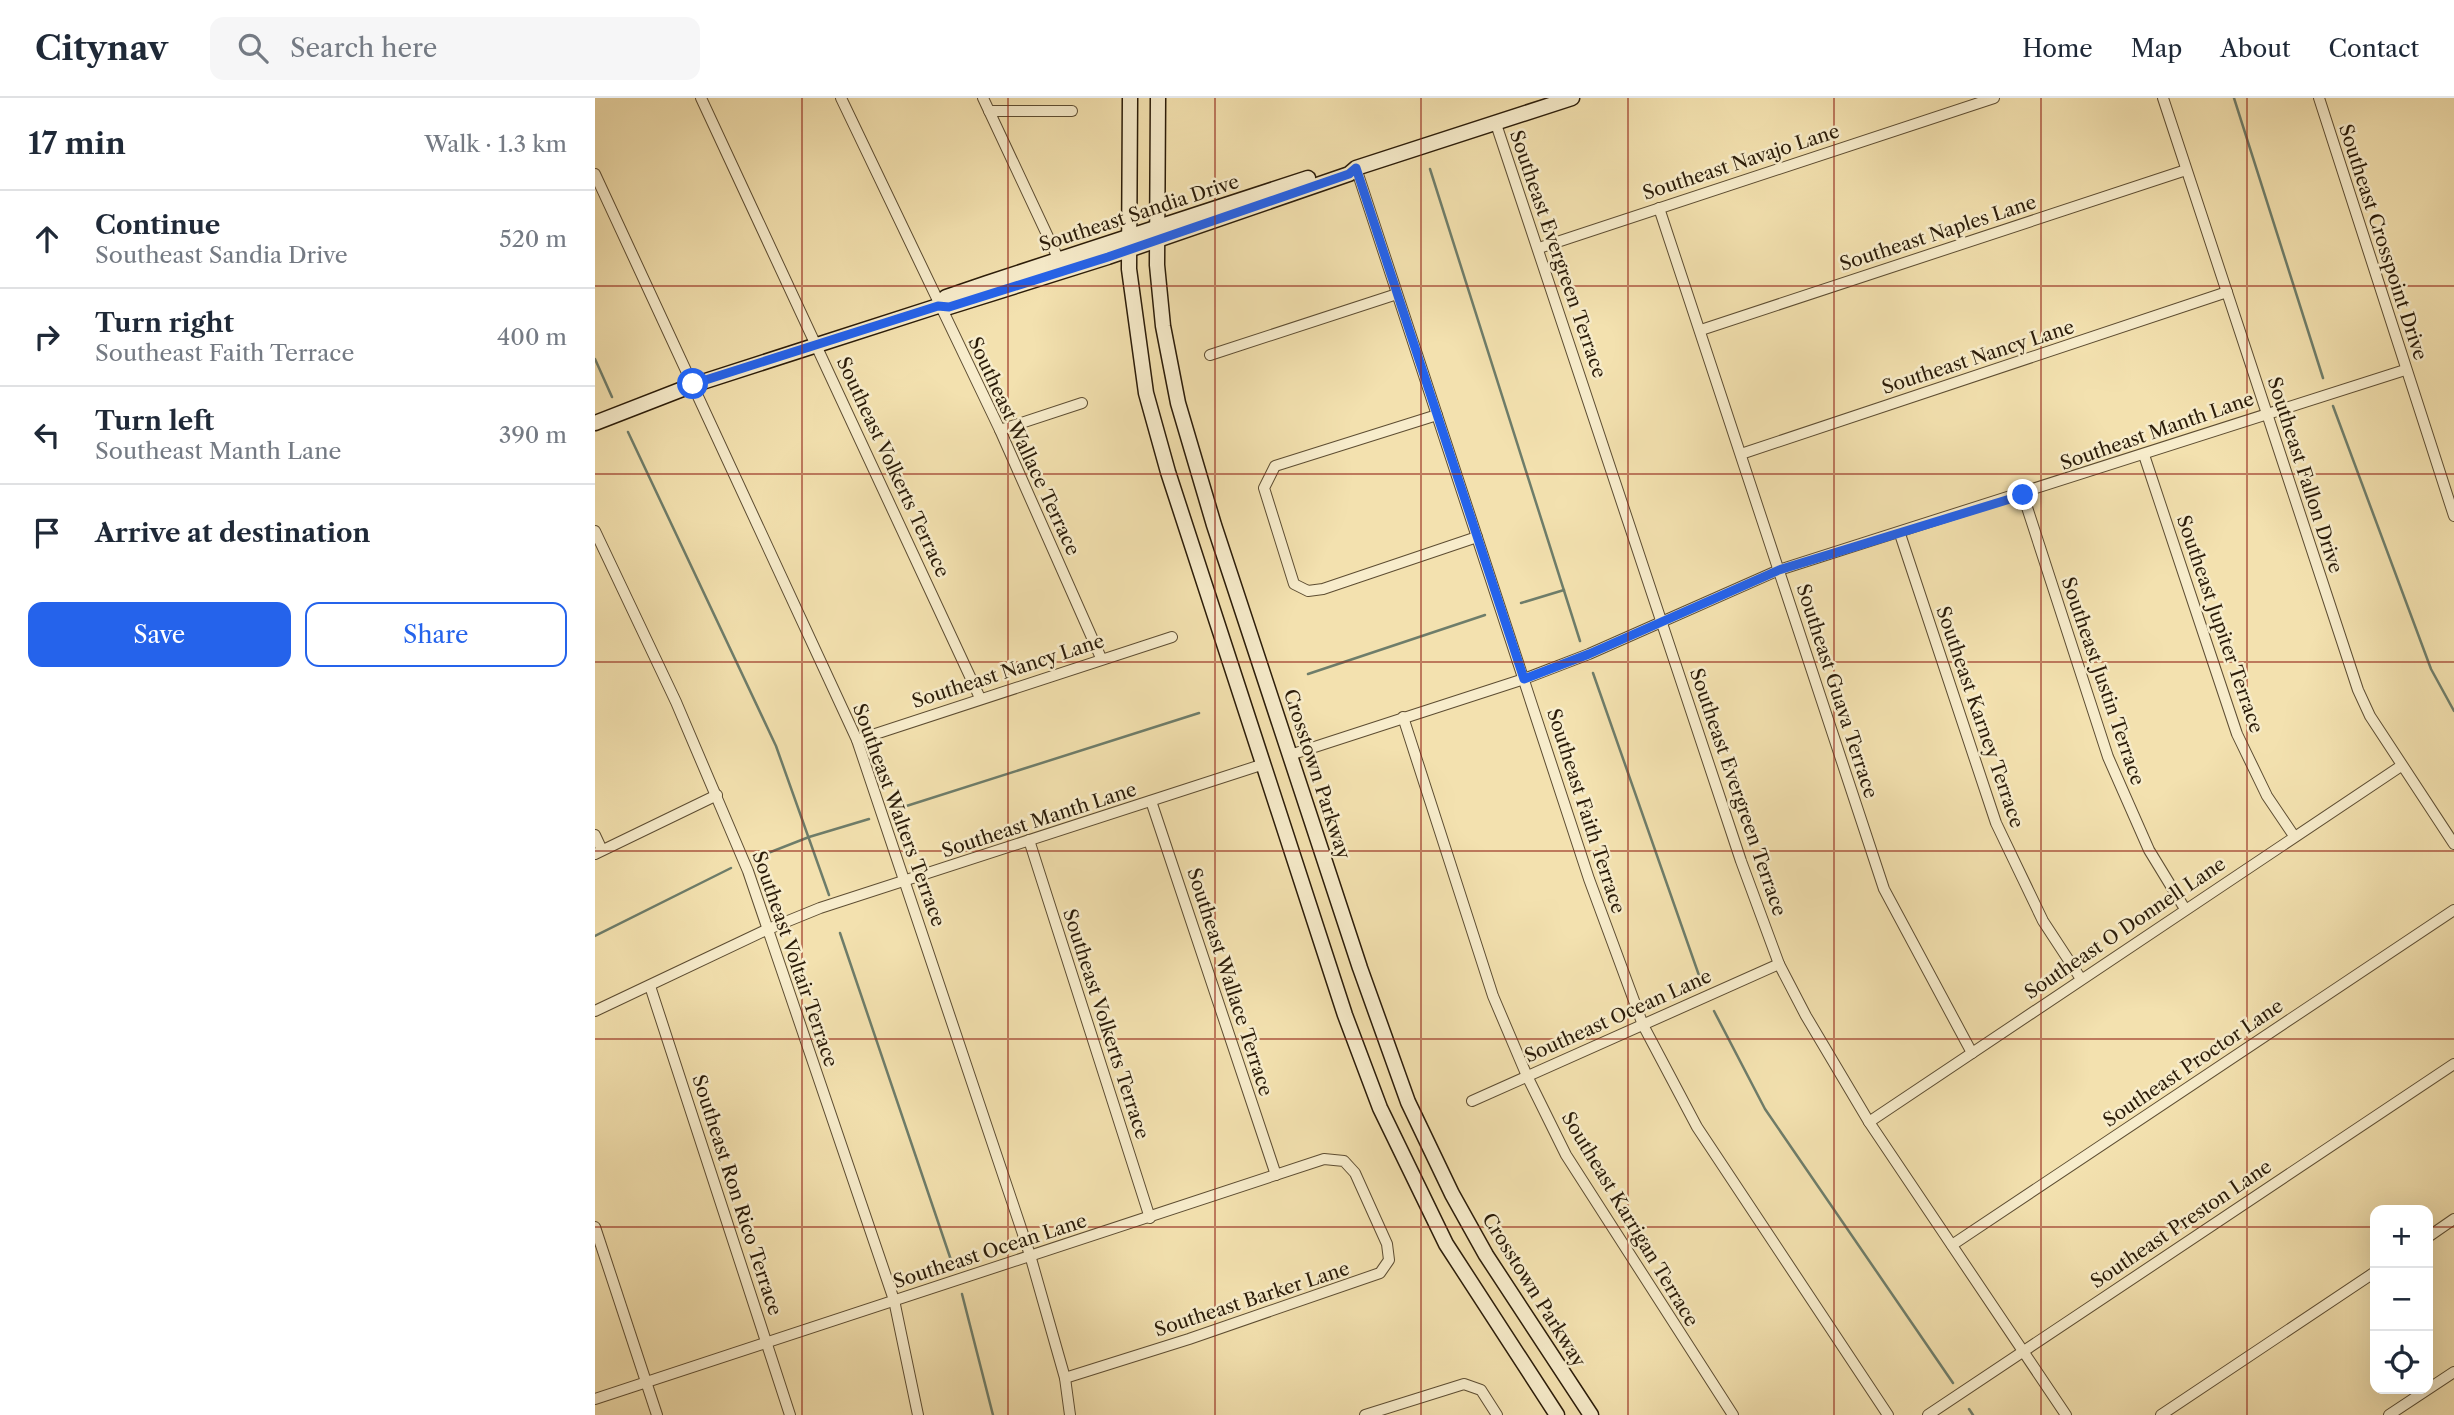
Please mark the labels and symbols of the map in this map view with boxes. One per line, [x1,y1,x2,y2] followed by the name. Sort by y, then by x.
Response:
[1640,119,1842,205] street label: Southeast Navajo Lane
[2334,121,2432,363] street label: Southeast Crosspoint Drive
[1505,127,1611,381] street label: Southeast Evergreen Terrace
[1036,170,1242,256] street label: Southeast Sandia Drive
[1837,190,2039,276] street label: Southeast Naples Lane
[1879,315,2077,399] street label: Southeast Nancy Lane
[963,333,1085,559] street label: Southeast Wallace Terrace
[832,353,954,581] street label: Southeast Volkerts Terrace
[677,368,708,399] route start
[2262,374,2348,576] street label: Southeast Fallon Drive
[2057,387,2257,475] street label: Southeast Manth Lane
[2007,479,2038,510] route end
[2172,512,2268,736] street label: Southeast Jupiter Terrace
[2056,574,2150,788] street label: Southeast Justin Terrace
[1791,581,1883,801] street label: Southeast Guava Terrace
[1931,603,2029,831] street label: Southeast Karney Terrace
[909,629,1107,713] street label: Southeast Nancy Lane
[1685,665,1791,919] street label: Southeast Evergreen Terrace
[1279,686,1355,862] street label: Crosstown Parkway
[848,700,950,930] street label: Southeast Walters Terrace
[1542,706,1630,916] street label: Southeast Faith Terrace
[939,778,1139,862] street label: Southeast Manth Lane
[747,848,843,1070] street label: Southeast Voltair Terrace
[2020,852,2230,1004] street label: Southeast O Donnell Lane
[1182,865,1278,1099] street label: Southeast Wallace Terrace
[1058,906,1154,1142] street label: Southeast Volkerts Terrace
[1521,964,1715,1068] street label: Southeast Ocean Lane
[2099,994,2287,1132] street label: Southeast Proctor Lane
[687,1072,787,1318] street label: Southeast Ron Rico Terrace
[1557,1107,1703,1331] street label: Southeast Karrigan Terrace
[2086,1155,2276,1293] street label: Southeast Preston Lane
[890,1209,1090,1293] street label: Southeast Ocean Lane
[1477,1209,1591,1372] street label: Crosstown Parkway
[1152,1257,1352,1341] street label: Southeast Barker Lane

